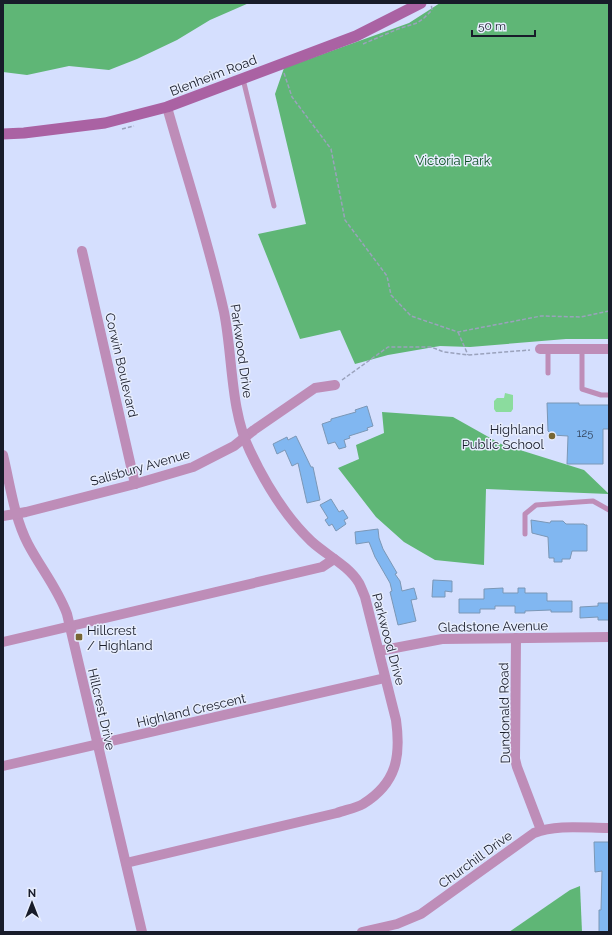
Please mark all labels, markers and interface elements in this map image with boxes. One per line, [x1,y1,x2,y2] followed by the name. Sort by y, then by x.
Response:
[472,12,535,38] scale bar
[478,19,506,33] text: 50 m
[168,52,259,99] street label: Blenheim Road
[415,153,491,168] park label: Victoria Park
[227,303,256,399] street label: Parkwood Drive
[102,311,141,419] street label: Corwin Boulevard
[462,422,544,452] place label: Highland Public School
[577,427,593,440] house number: 125
[547,431,557,441] marker: Highland Public School
[88,446,192,489] street label: Salisbury Avenue
[369,591,408,687] street label: Parkwood Drive
[438,618,549,635] street label: Gladstone Avenue
[87,623,153,653] place label: Hillcrest / Highland
[74,632,84,642] marker: Hillcrest / Highland
[496,662,513,764] street label: Dundonald Road
[85,667,118,752] street label: Hillcrest Drive
[135,691,248,730] street label: Highland Crescent
[436,828,515,891] street label: Churchill Drive
[12,883,52,923] north arrow
[28,887,36,900] text: N

